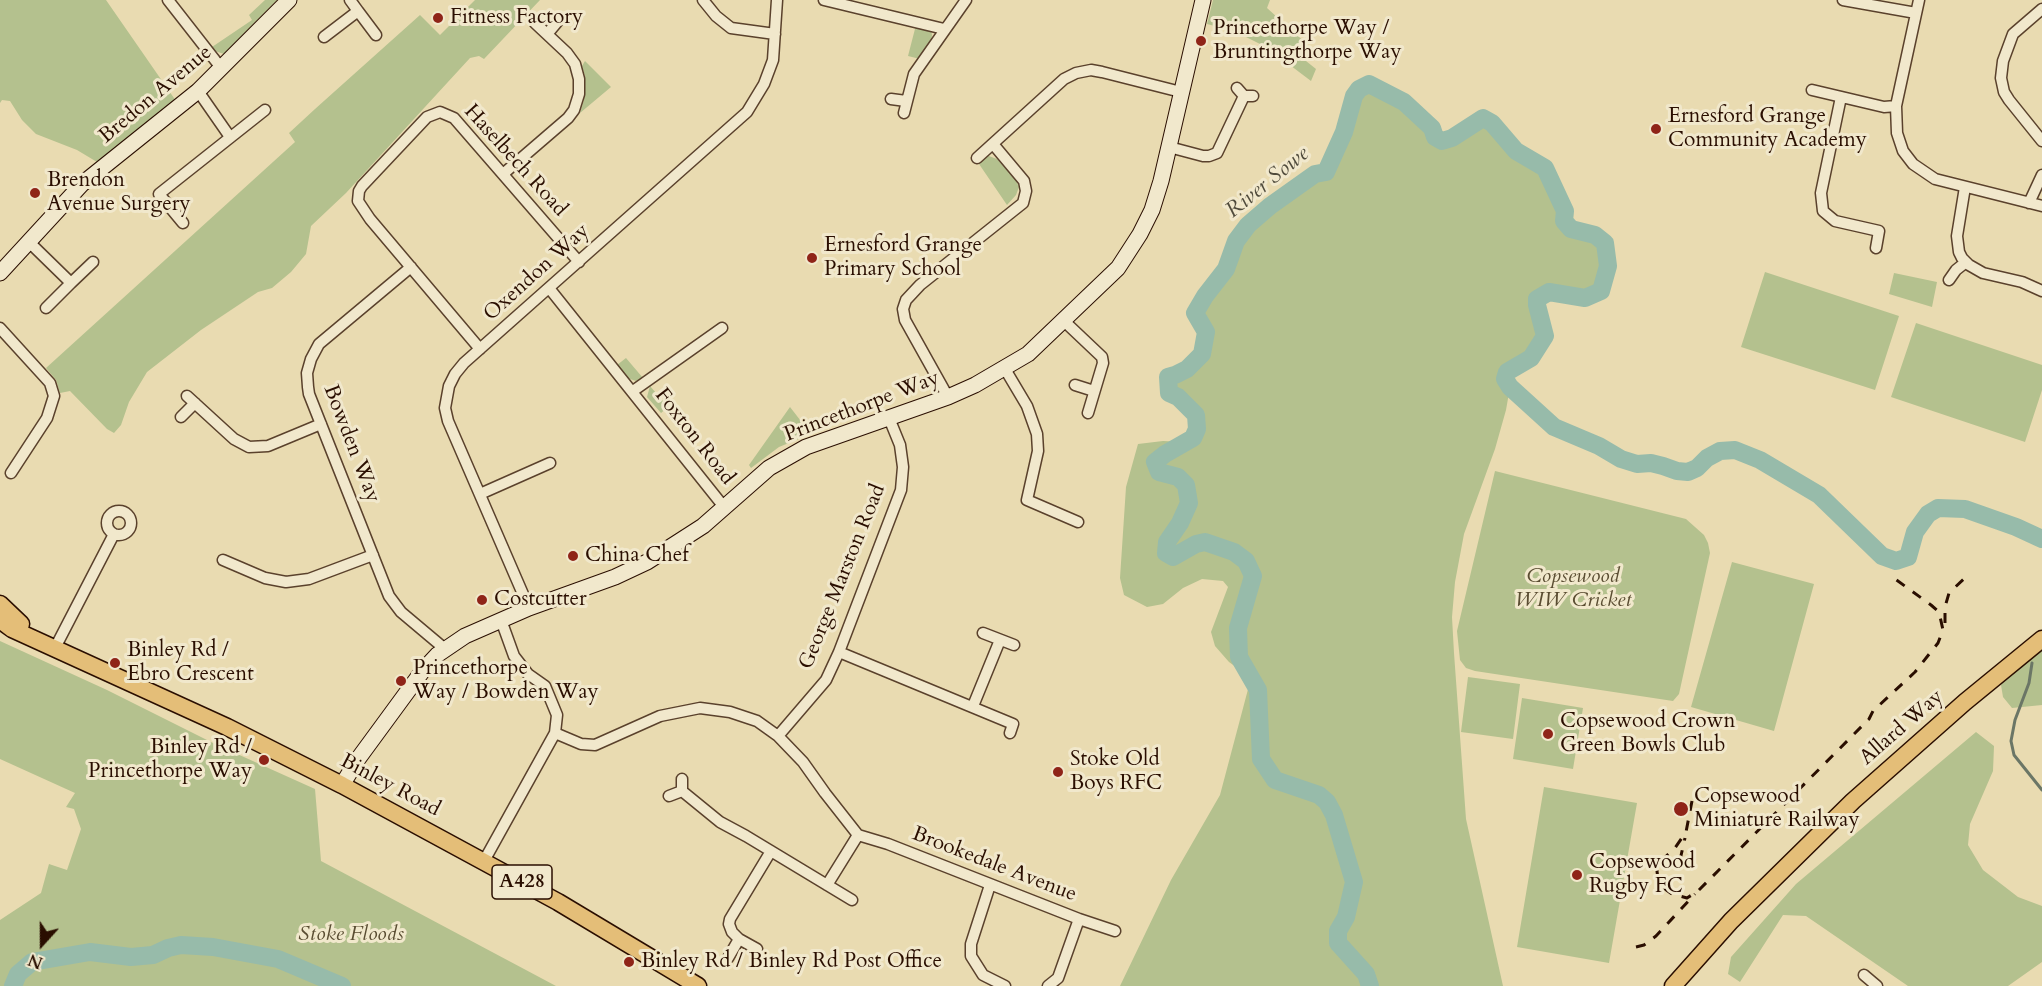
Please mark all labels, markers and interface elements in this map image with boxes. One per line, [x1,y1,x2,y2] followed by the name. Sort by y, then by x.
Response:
[450,5,583,31] place label: Fitness Factory
[431,11,445,25] marker: Fitness Factory
[1213,16,1402,66] place label: Princethorpe Way / Bruntingthorpe Way
[1194,34,1208,48] marker: Princethorpe Way / Bruntingthorpe Way
[94,40,218,150] street label: Bredon Avenue
[458,100,572,222] street label: Haselbech Road
[1668,104,1867,154] place label: Ernesford Grange Community Academy
[1649,122,1663,136] marker: Ernesford Grange Community Academy
[1221,141,1315,225] water label: River Sowe
[47,168,191,218] place label: Brendon Avenue Surgery
[28,186,42,200] marker: Brendon Avenue Surgery
[479,219,595,327] street label: Oxendon Way
[824,233,982,283] place label: Ernesford Grange Primary School
[805,251,819,265] marker: Ernesford Grange Primary School
[781,366,943,448] street label: Princethorpe Way
[317,382,385,506] street label: Bowden Way
[649,384,739,490] street label: Foxton Road
[794,481,892,673] street label: George Marston Road
[585,543,689,569] place label: China Chef
[566,549,580,563] marker: China Chef
[1515,564,1631,614] park label: Copsewood WIW Cricket
[494,587,587,613] place label: Costcutter
[475,593,489,607] marker: Costcutter
[127,638,254,688] place label: Binley Rd / Ebro Crescent
[108,656,122,670] marker: Binley Rd / Ebro Crescent
[413,656,599,706] place label: Princethorpe Way / Bowden Way
[394,674,408,688] marker: Princethorpe Way / Bowden Way
[1855,685,1949,771] street label: Allard Way
[1560,709,1735,759] place label: Copsewood Crown Green Bowls Club
[1541,727,1555,741] marker: Copsewood Crown Green Bowls Club
[88,735,252,785] place label: Binley Rd / Princethorpe Way
[1070,747,1162,797] place label: Stoke Old Boys RFC
[336,749,444,823] street label: Binley Road
[257,753,271,767] marker: Binley Rd / Princethorpe Way
[1051,765,1065,779] marker: Stoke Old Boys RFC
[1694,784,1859,834] place label: Copsewood Miniature Railway
[1672,800,1690,818] marker: Copsewood Miniature Railway
[908,822,1080,908] street label: Brookedale Avenue
[1589,850,1695,900] place label: Copsewood Rugby FC
[492,865,552,899] road number: A428
[1570,868,1584,882] marker: Copsewood Rugby FC
[12,914,72,974] north arrow
[298,922,404,948] park label: Stoke Floods
[25,948,46,974] text: N
[641,949,942,975] place label: Binley Rd / Binley Rd Post Office
[622,955,636,969] marker: Binley Rd / Binley Rd Post Office

